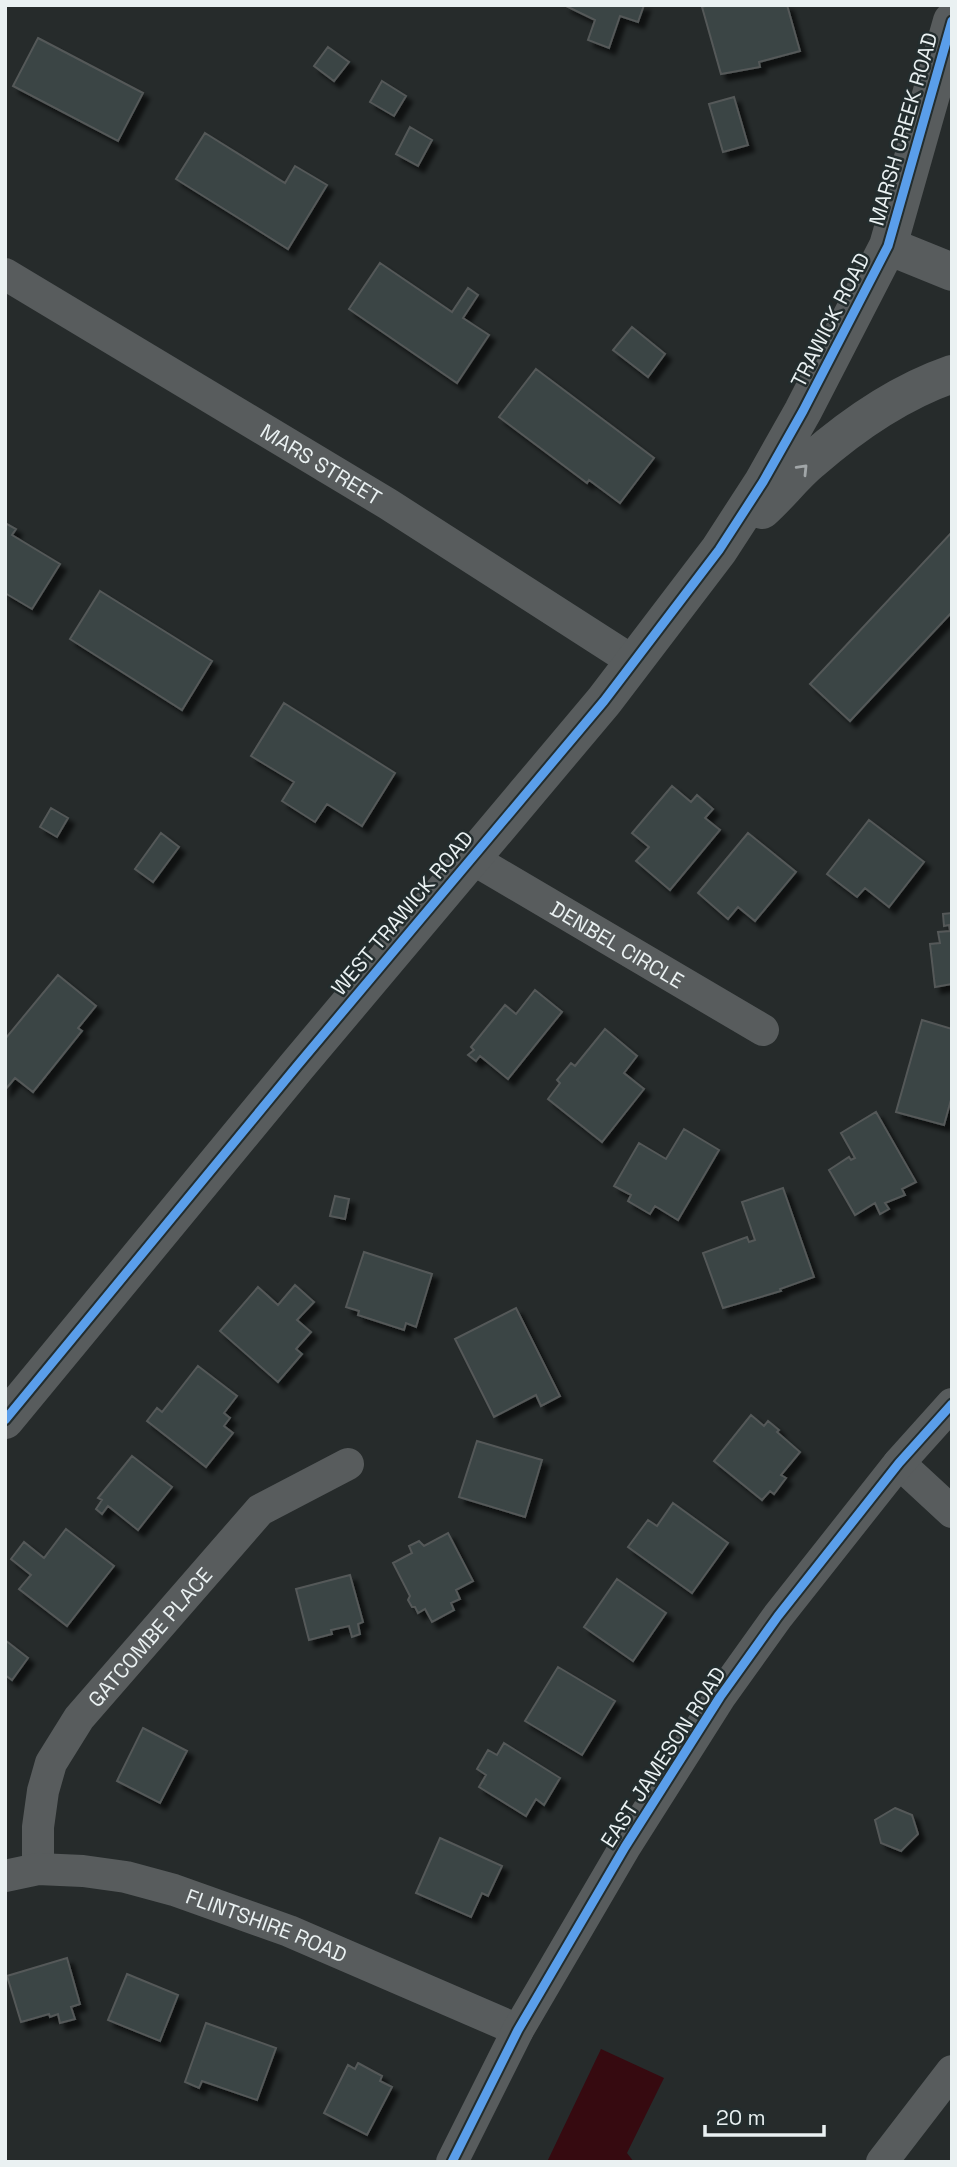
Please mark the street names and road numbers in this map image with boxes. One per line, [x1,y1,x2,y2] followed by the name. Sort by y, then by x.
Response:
[863,29,943,229] street label: MARSH CREEK ROAD
[784,248,876,392] street label: TRAWICK ROAD
[256,417,387,511] street label: MARS STREET
[325,825,479,1001] street label: WEST TRAWICK ROAD
[546,894,689,994] street label: DENBEL CIRCLE
[81,1561,218,1712] street label: GATCOMBE PLACE
[594,1662,732,1852] street label: EAST JAMESON ROAD
[183,1882,351,1968] street label: FLINTSHIRE ROAD

